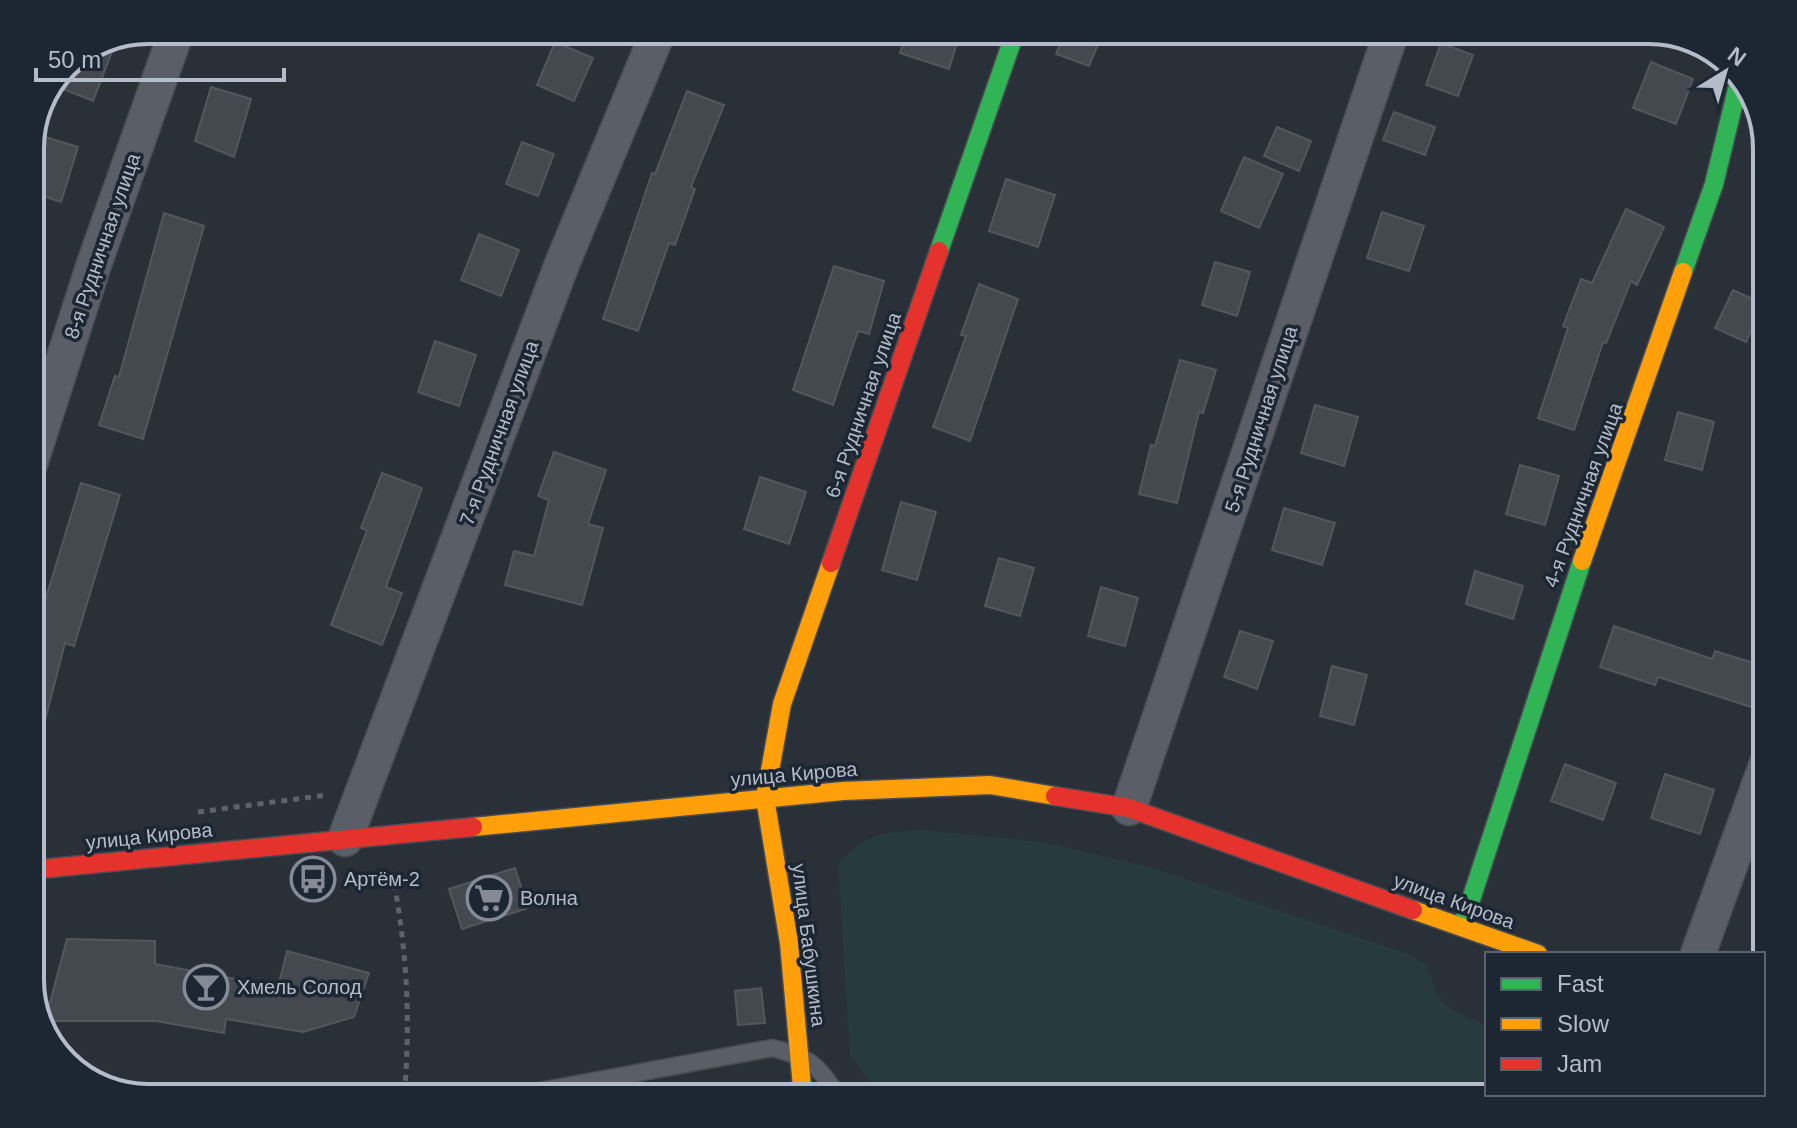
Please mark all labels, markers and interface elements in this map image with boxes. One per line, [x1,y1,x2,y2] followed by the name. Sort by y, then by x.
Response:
[36,32,284,82] scale bar
[1685,32,1765,112] north arrow
[1723,42,1751,71] text: N
[48,46,101,73] text: 50 m
[60,150,144,342] street label: 8-я Рудничная улица
[821,309,905,501] street label: 6-я Рудничная улица
[1220,322,1302,515] street label: 5-я Рудничная улица
[455,337,543,528] street label: 7-я Рудничная улица
[1539,399,1627,590] street label: 4-я Рудничная улица
[730,757,859,790] street label: улица Кирова
[85,818,214,854] street label: улица Кирова
[289,855,337,903] bus stop icon: Артём-2
[788,862,830,1029] street label: улица Бабушкина
[344,868,420,890] place label: Артём-2
[1391,869,1518,933] street label: улица Кирова
[465,874,513,922] supermarket icon: Волна
[520,887,579,909] place label: Волна
[1485,952,1765,1096] legend
[182,963,230,1011] bar icon: Хмель Солод
[1557,970,1604,997] text: Fast
[237,976,362,998] place label: Хмель Солод
[1557,1010,1610,1037] text: Slow
[1557,1050,1602,1077] text: Jam

